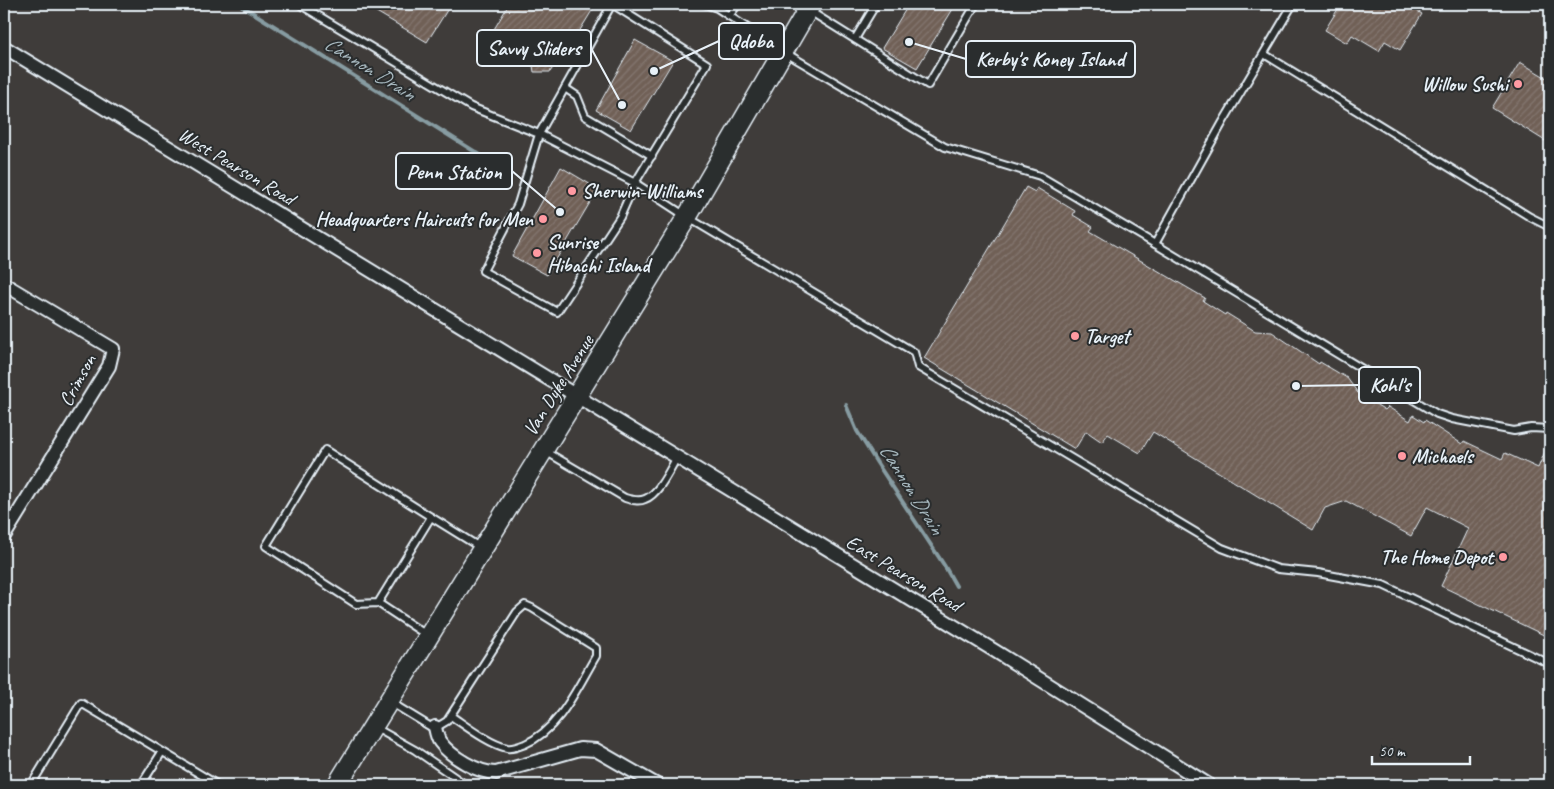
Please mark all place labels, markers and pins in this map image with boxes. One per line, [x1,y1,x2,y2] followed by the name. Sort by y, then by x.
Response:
[719,23,784,59] callout: Qdoba
[477,30,591,66] callout: Savvy Sliders
[966,41,1135,77] callout: Kerby's Koney Island
[1422,72,1511,97] place label: Willow Sushi
[1512,78,1524,90] marker: Willow Sushi
[396,153,512,189] callout: Penn Station
[582,179,704,204] place label: Sherwin-Williams
[566,185,578,197] marker: Sherwin-Williams
[315,207,534,232] place label: Headquarters Haircuts for Men
[537,213,549,225] marker: Headquarters Haircuts for Men
[547,230,654,278] place label: Sunrise Hibachi Island
[531,247,543,259] marker: Sunrise Hibachi Island
[1085,324,1132,349] place label: Target
[1069,330,1081,342] marker: Target
[1359,367,1420,403] callout: Kohl's
[1412,444,1475,469] place label: Michaels
[1396,450,1408,462] marker: Michaels
[1380,545,1495,570] place label: The Home Depot
[1497,551,1509,563] marker: The Home Depot

